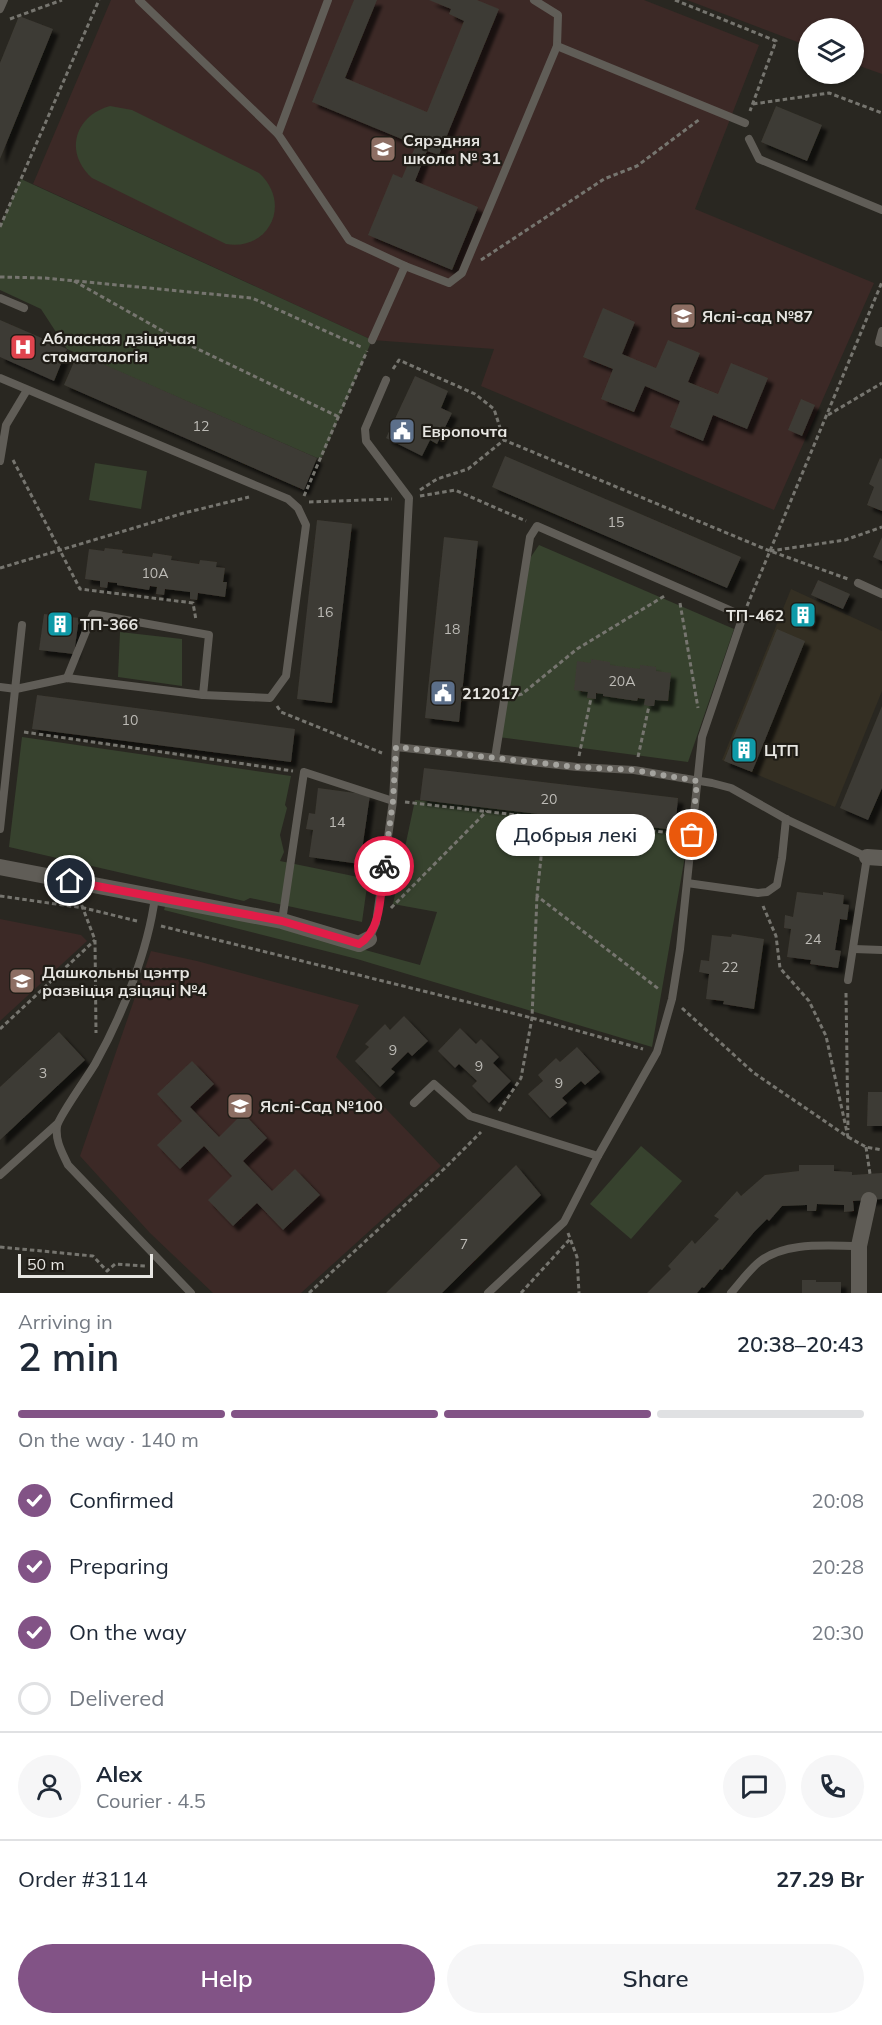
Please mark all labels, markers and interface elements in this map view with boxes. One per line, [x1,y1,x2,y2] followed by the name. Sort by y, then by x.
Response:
[798,18,864,84] map controls
[798,18,864,84] button: layers
[403,130,501,168] place label: Сярэдняя школа № 31
[368,134,398,164] school or university icon: Сярэдняя школа № 31
[668,301,698,331] school or university icon: Яслі-сад №87
[702,306,813,326] place label: Яслі-сад №87
[42,328,196,366] place label: Абласная дзіцячая стаматалогія
[8,332,38,362] hospital icon: Абласная дзіцячая стаматалогія
[387,416,417,446] public building icon: Европочта
[193,417,209,435] house number: 12
[422,421,507,441] place label: Европочта
[608,513,624,531] house number: 15
[141,564,169,582] house number: 10А
[788,600,818,630] building icon: ТП-462
[317,603,333,621] house number: 16
[726,605,784,625] place label: ТП-462
[45,609,75,639] building icon: ТП-366
[80,614,138,634] place label: ТП-366
[444,620,460,638] house number: 18
[608,672,636,690] house number: 20А
[428,678,458,708] public building icon: 212017
[462,683,520,703] place label: 212017
[122,711,138,729] house number: 10
[729,735,759,765] building icon: ЦТП
[764,740,799,760] place label: ЦТП
[541,790,557,808] house number: 20
[666,809,717,860] pin
[329,813,346,831] house number: 14
[497,814,656,856] callout: Добрыя лекі
[675,818,708,851] icon: bag
[514,822,637,847] text: Добрыя лекі
[354,836,414,896] courier
[368,850,401,883] icon: bike
[44,855,95,906] pin
[53,864,86,897] icon: home
[805,930,822,948] house number: 24
[722,958,738,976] house number: 22
[42,962,207,1000] place label: Дашкольны цэнтр развіцця дзіцяці №4
[7,966,37,996] school or university icon: Дашкольны цэнтр развіцця дзіцяці №4
[389,1041,397,1059] house number: 9
[475,1057,483,1075] house number: 9
[39,1064,47,1082] house number: 3
[555,1074,563,1092] house number: 9
[225,1091,255,1121] school or university icon: Яслі-Сад №100
[260,1096,383,1116] place label: Яслі-Сад №100
[460,1235,468,1253] house number: 7
[18,1251,153,1278] scale bar
[27,1254,64,1274] text: 50 m
[18,1309,113,1334] text: Arriving in
[737,1330,864,1358] text: 20:38–20:43
[18,1332,119,1381] text: 2 min
[18,1427,199,1452] text: On the way · 140 m
[18,1484,51,1517] icon: check
[69,1486,174,1514] text: Confirmed
[811,1488,864,1513] text: 20:08
[18,1550,51,1583] icon: check
[69,1552,169,1580] text: Preparing
[811,1554,864,1579] text: 20:28
[18,1616,51,1649] icon: check
[69,1618,187,1646] text: On the way
[811,1620,864,1645] text: 20:30
[69,1684,164,1712] text: Delivered
[18,1755,81,1818] button: person
[723,1755,786,1818] button: chat
[801,1755,864,1818] button: phone
[96,1760,142,1788] text: Alex
[96,1788,206,1813] text: Courier · 4.5
[18,1865,148,1893] text: Order #3114
[776,1865,864,1893] text: 27.29 Br
[18,1944,435,2013] button: Help
[447,1944,864,2013] button: Share

